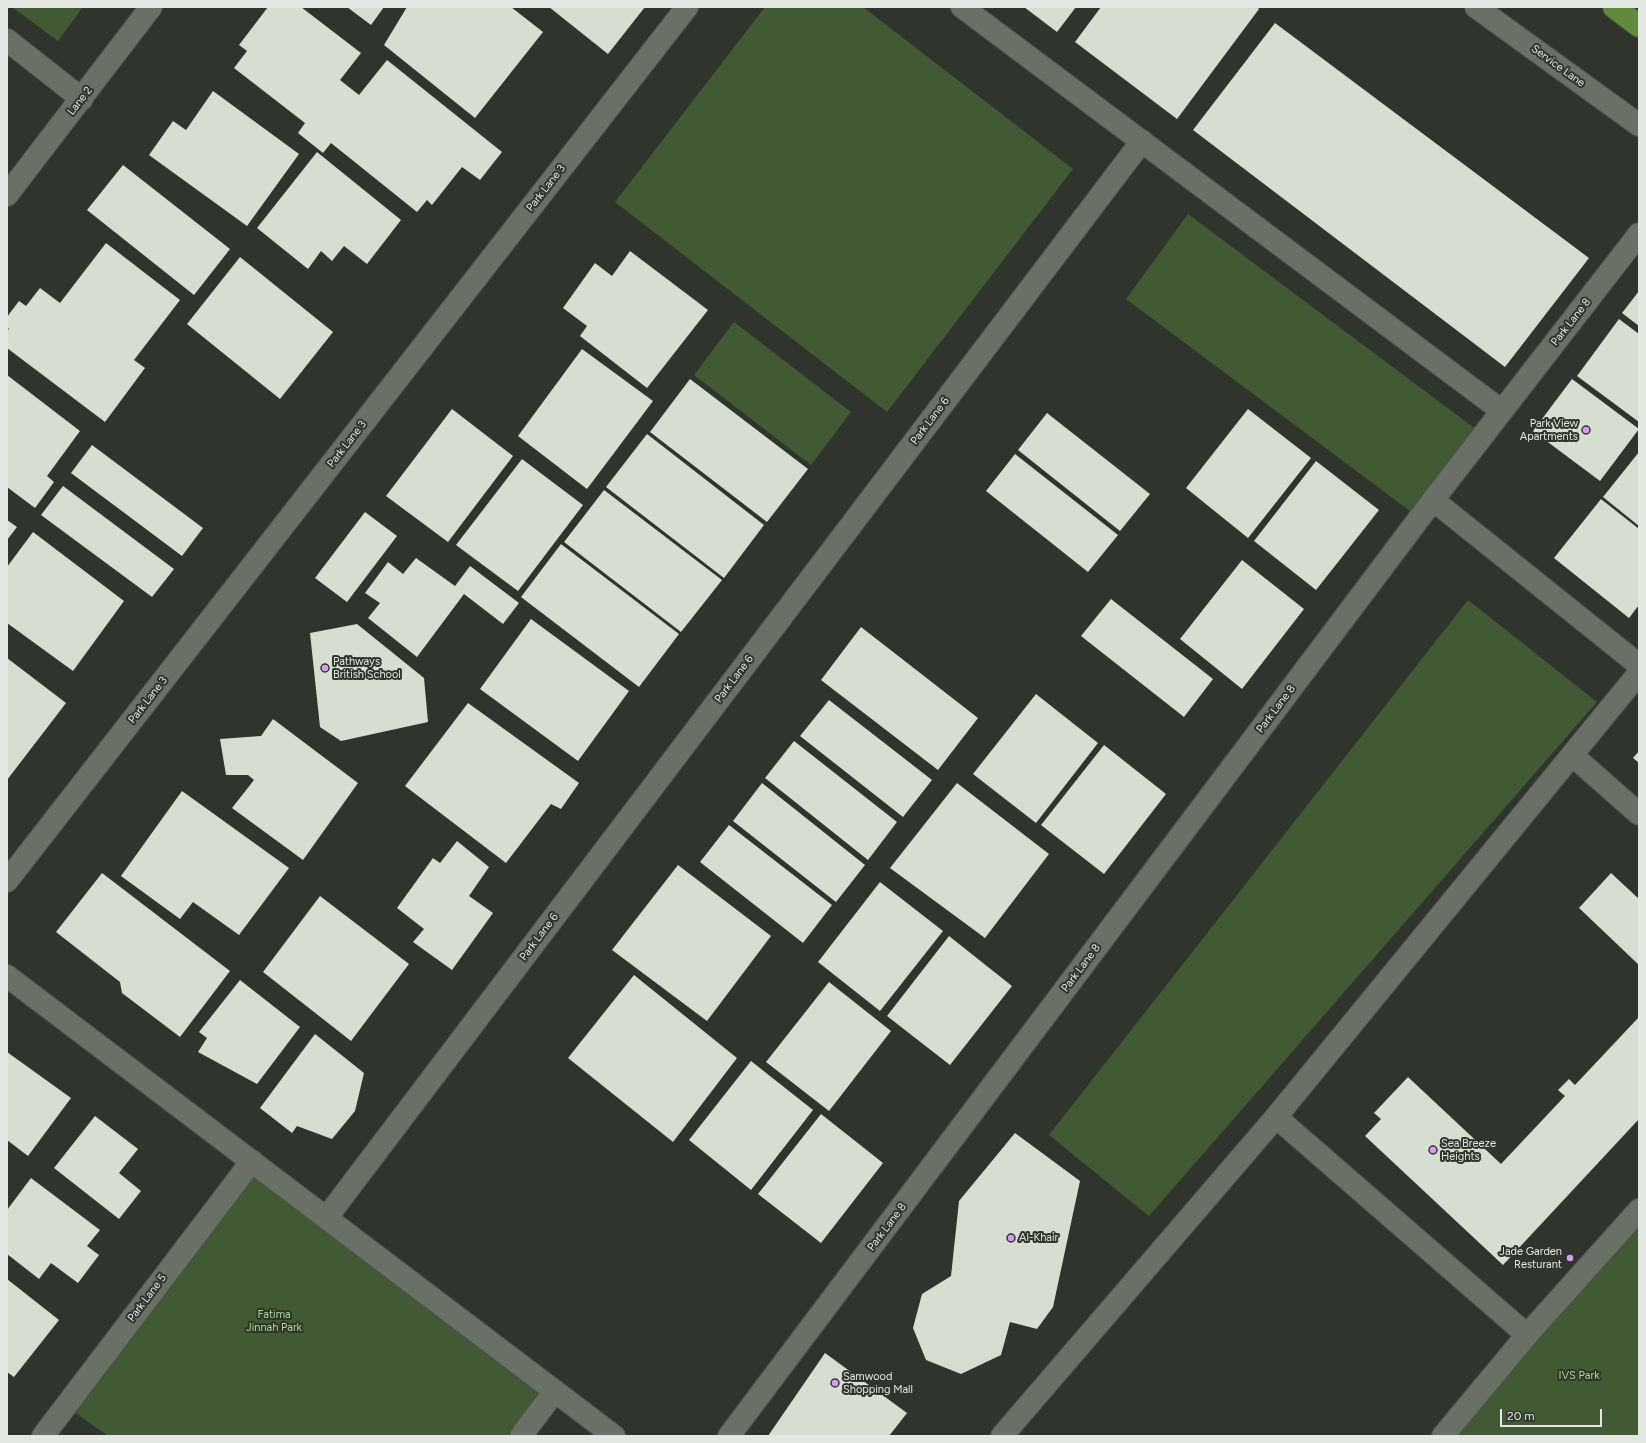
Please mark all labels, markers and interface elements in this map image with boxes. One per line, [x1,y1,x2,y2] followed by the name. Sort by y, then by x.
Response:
[1529,42,1587,90] street label: Service Lane
[65,84,95,118] street label: Lane 2
[524,162,568,214] street label: Park Lane 3
[1548,296,1594,348] street label: Park Lane 8
[908,395,952,447] street label: Park Lane 6
[1520,417,1578,443] place label: Park View Apartments
[325,418,369,470] street label: Park Lane 3
[1581,425,1591,435] marker: Park View Apartments
[712,653,756,705] street label: Park Lane 6
[333,655,401,681] place label: Pathways British School
[320,663,330,673] marker: Pathways British School
[126,674,170,726] street label: Park Lane 3
[1254,682,1298,736] street label: Park Lane 8
[517,911,561,963] street label: Park Lane 6
[1059,941,1103,995] street label: Park Lane 8
[1441,1137,1496,1163] place label: Sea Breeze Heights
[1428,1145,1438,1155] marker: Sea Breeze Heights
[865,1200,909,1254] street label: Park Lane 8
[1019,1231,1058,1245] place label: Al-Khair
[1006,1233,1016,1243] marker: Al-Khair
[1499,1245,1562,1271] place label: Jade Garden Resturant
[1565,1253,1575,1263] marker: Jade Garden Resturant
[125,1272,169,1324] street label: Park Lane 5
[246,1308,302,1334] park label: Fatima Jinnah Park
[1559,1369,1599,1383] park label: IVS Park
[843,1370,913,1396] place label: Samwood Shopping Mall
[830,1378,840,1388] marker: Samwood Shopping Mall
[1502,1401,1604,1427] scale bar
[1507,1409,1535,1423] text: 20 m

